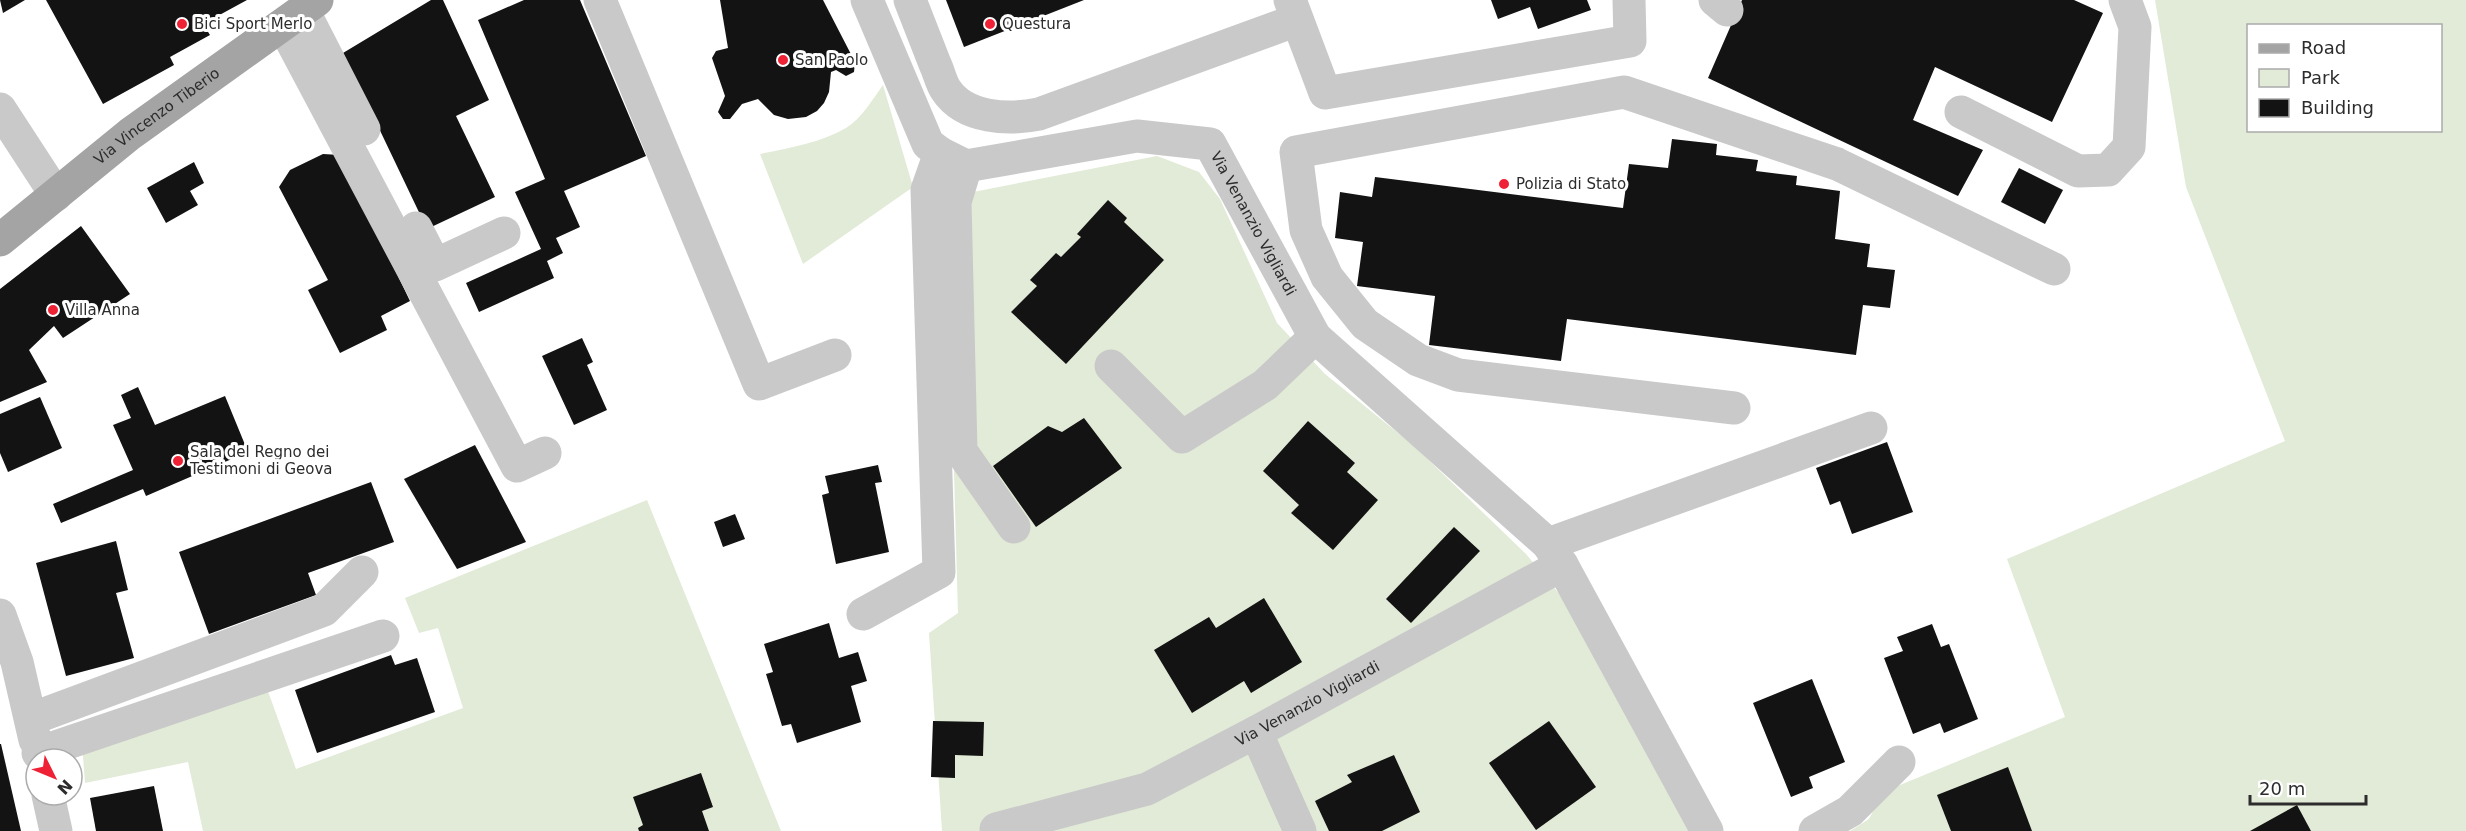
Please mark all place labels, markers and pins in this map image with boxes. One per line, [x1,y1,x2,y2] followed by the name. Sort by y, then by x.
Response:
[194,15,312,33] place label: Bici Sport Merlo
[1002,15,1071,33] place label: Questura
[175,17,189,31] marker: Bici Sport Merlo
[983,17,997,31] marker: Questura
[795,51,868,69] place label: San Paolo
[776,53,790,67] marker: San Paolo
[1516,175,1626,193] place label: Polizia di Stato
[1497,177,1511,191] marker: Polizia di Stato
[65,301,140,319] place label: Villa Anna
[46,303,60,317] marker: Villa Anna
[189,443,333,478] place label: Sala del Regno dei Testimoni di Geova
[171,454,185,468] marker: Sala del Regno dei Testimoni di Geova

